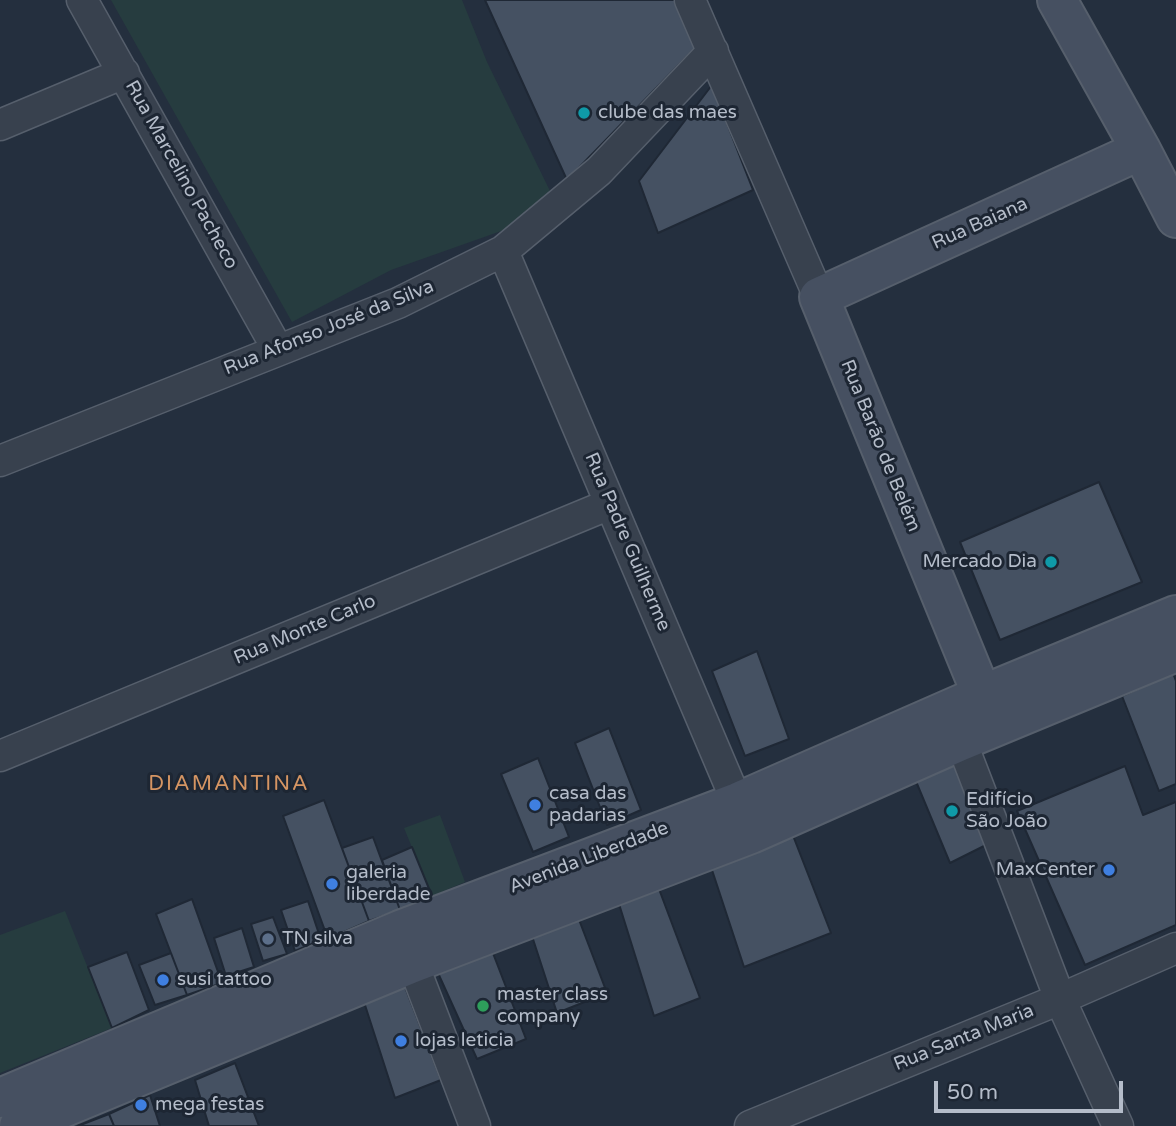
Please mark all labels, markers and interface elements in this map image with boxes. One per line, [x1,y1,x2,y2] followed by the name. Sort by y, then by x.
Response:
[120,77,242,273] street label: Rua Marcelino Pacheco
[598,102,737,124] place label: clube das maes
[576,105,592,121] marker: clube das maes
[929,193,1031,255] street label: Rua Baiana
[221,275,437,381] street label: Rua Afonso José da Silva
[835,357,925,535] street label: Rua Barão de Belém
[579,449,675,635] street label: Rua Padre Guilherme
[922,551,1037,573] place label: Mercado Dia
[1043,554,1059,570] marker: Mercado Dia
[231,590,379,670] street label: Rua Monte Carlo
[149,771,309,797] district label: DIAMANTINA
[549,783,626,827] place label: casa das padarias
[966,789,1048,833] place label: Edifício São João
[527,797,543,813] marker: casa das padarias
[944,803,960,819] marker: Edifício São João
[506,817,672,899] street label: Avenida Liberdade
[996,859,1095,881] place label: MaxCenter
[346,862,431,906] place label: galeria liberdade
[1101,862,1117,878] marker: MaxCenter
[324,876,340,892] marker: galeria liberdade
[282,928,353,950] place label: TN silva
[260,931,276,947] marker: TN silva
[177,969,272,991] place label: susi tattoo
[155,972,171,988] marker: susi tattoo
[497,984,608,1028] place label: master class company
[475,998,491,1014] marker: master class company
[891,1000,1037,1076] street label: Rua Santa Maria
[415,1030,514,1052] place label: lojas leticia
[393,1033,409,1049] marker: lojas leticia
[938,1066,1127,1110] scale bar
[947,1080,998,1105] text: 50 m
[155,1094,264,1116] place label: mega festas
[133,1097,149,1113] marker: mega festas

